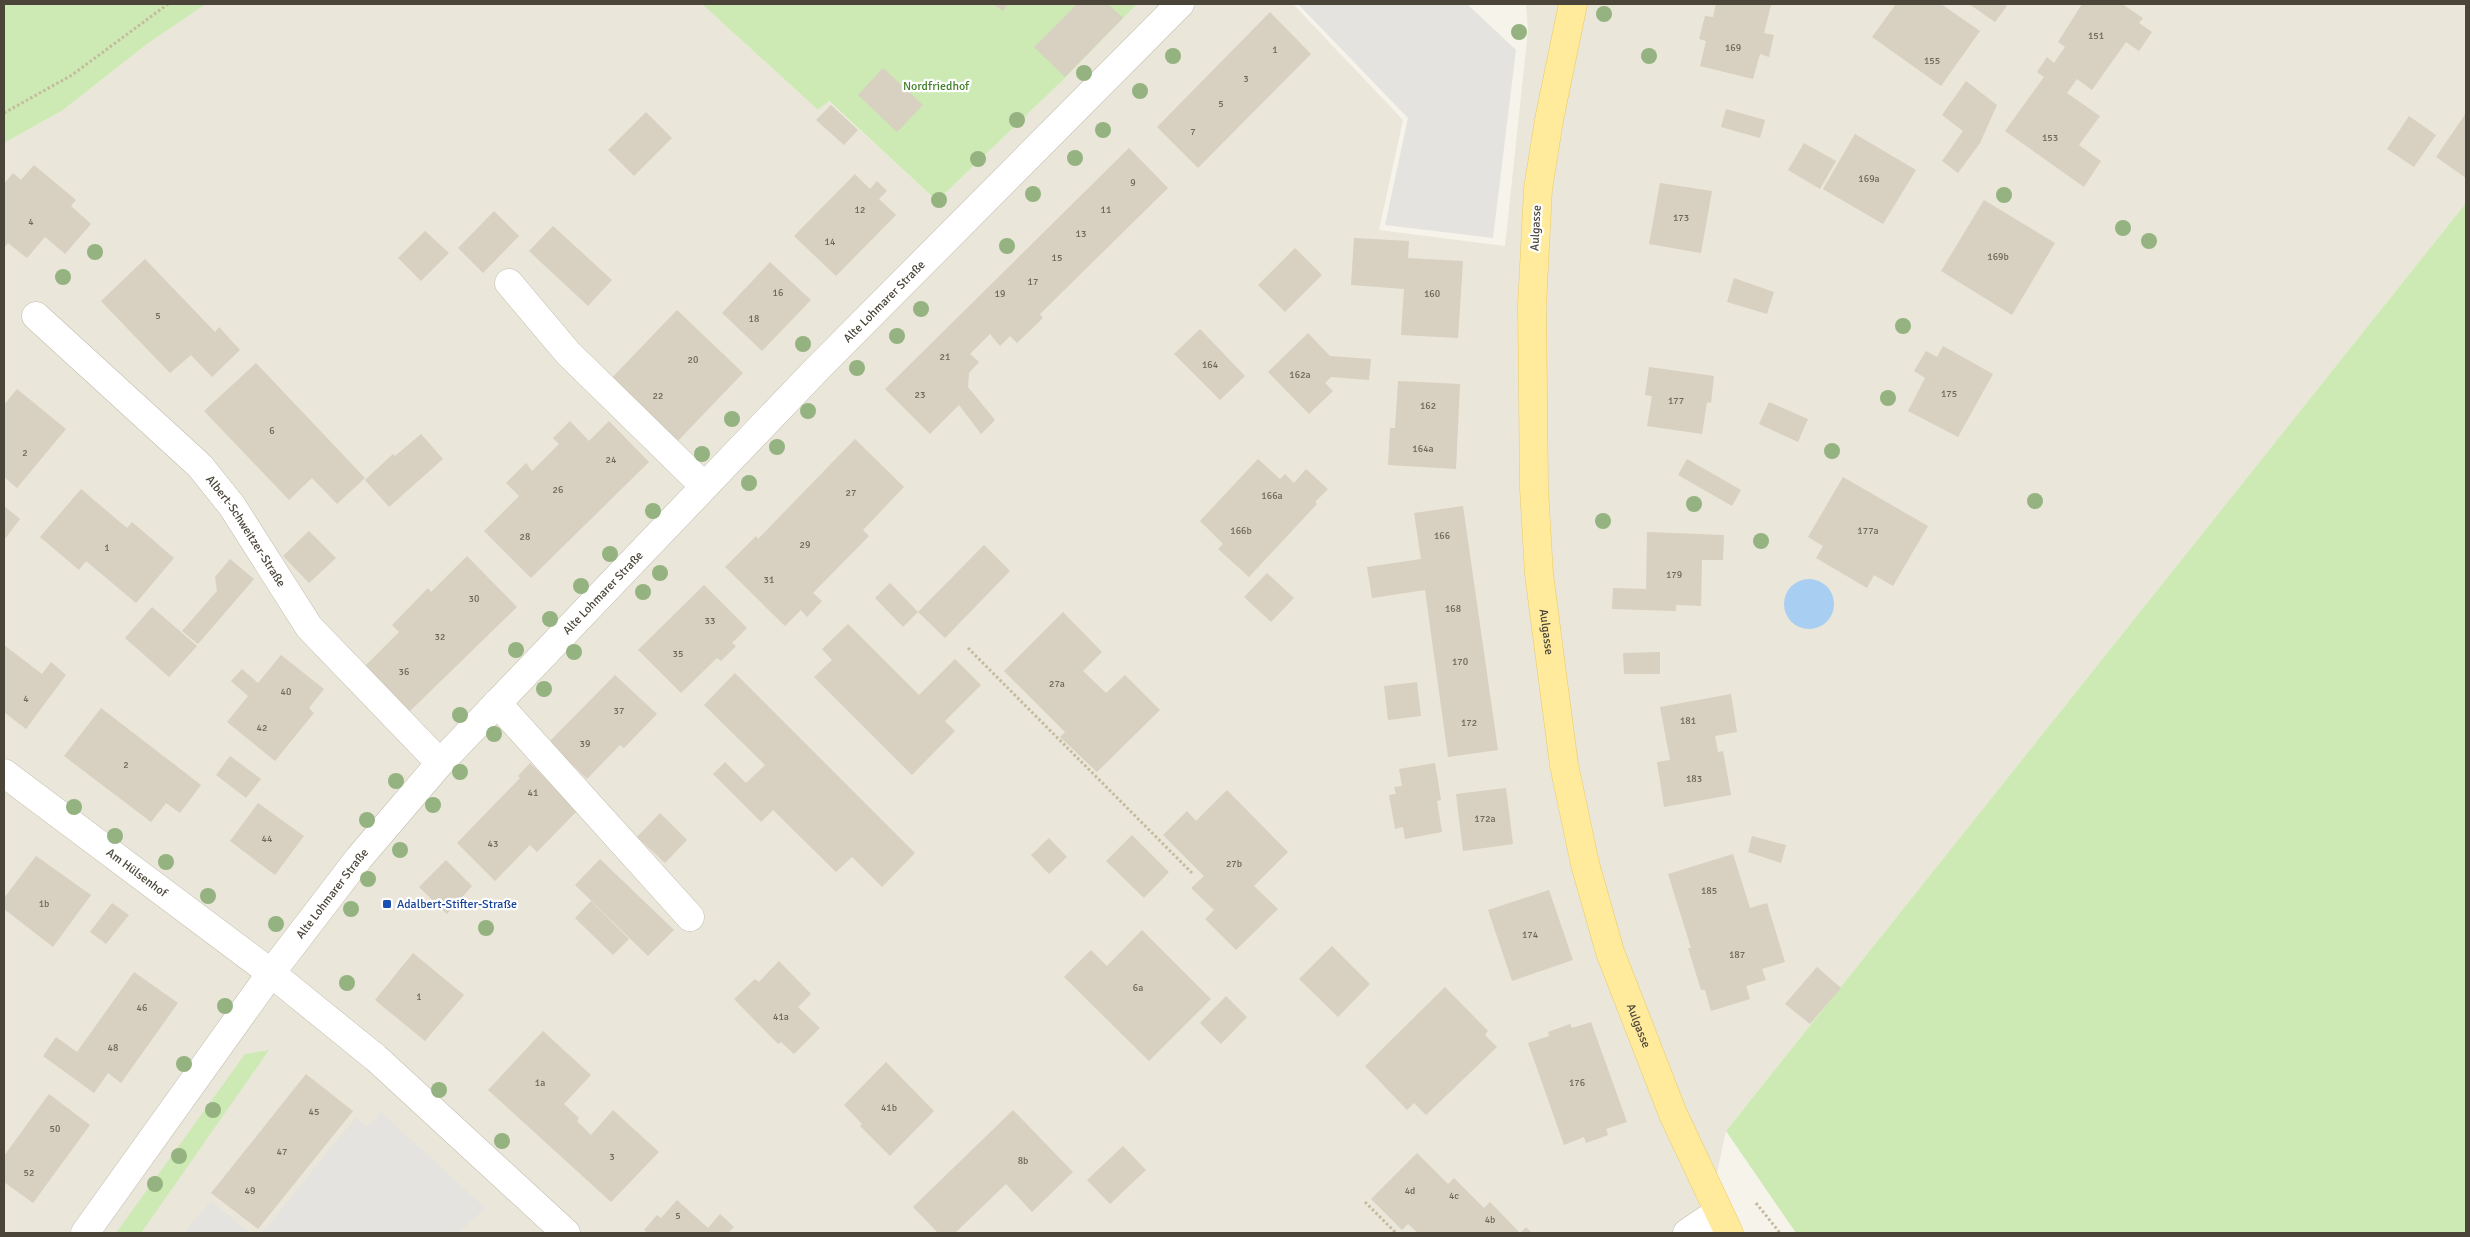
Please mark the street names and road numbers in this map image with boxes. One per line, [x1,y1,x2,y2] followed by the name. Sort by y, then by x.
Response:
[1527,205,1545,251] street label: Aulgasse
[840,257,928,346] street label: Alte Lohmarer Straße
[203,472,289,590] street label: Albert-Schweitzer-Straße
[560,548,646,638] street label: Alte Lohmarer Straße
[1536,608,1557,656] street label: Aulgasse
[103,845,171,901] street label: Am Hülsenhof
[293,845,371,942] street label: Alte Lohmarer Straße
[1623,1001,1654,1050] street label: Aulgasse

